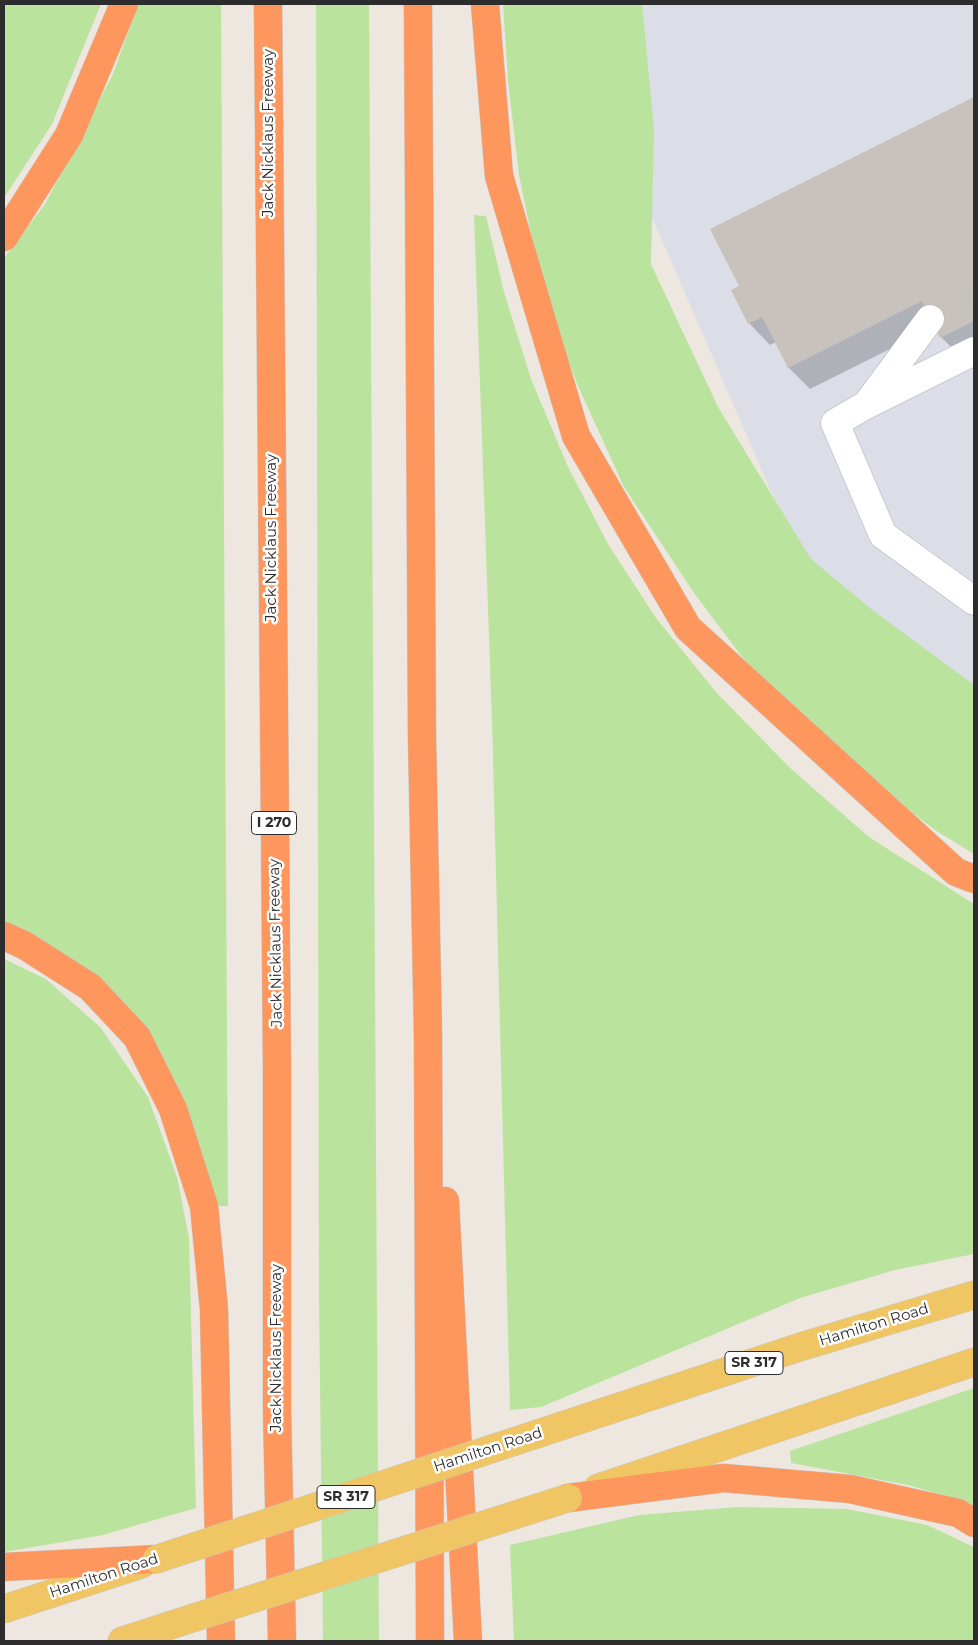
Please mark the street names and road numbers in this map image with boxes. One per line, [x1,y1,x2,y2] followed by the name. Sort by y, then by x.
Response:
[260,49,278,217] street label: Jack Nicklaus Freeway
[263,454,281,622] street label: Jack Nicklaus Freeway
[252,811,296,834] road number: I 270
[266,859,286,1027] street label: Jack Nicklaus Freeway
[268,1264,286,1432] street label: Jack Nicklaus Freeway
[817,1300,931,1350] street label: Hamilton Road
[725,1352,783,1375] road number: SR 317
[431,1424,545,1476] street label: Hamilton Road
[317,1485,375,1508] road number: SR 317
[47,1550,161,1602] street label: Hamilton Road

